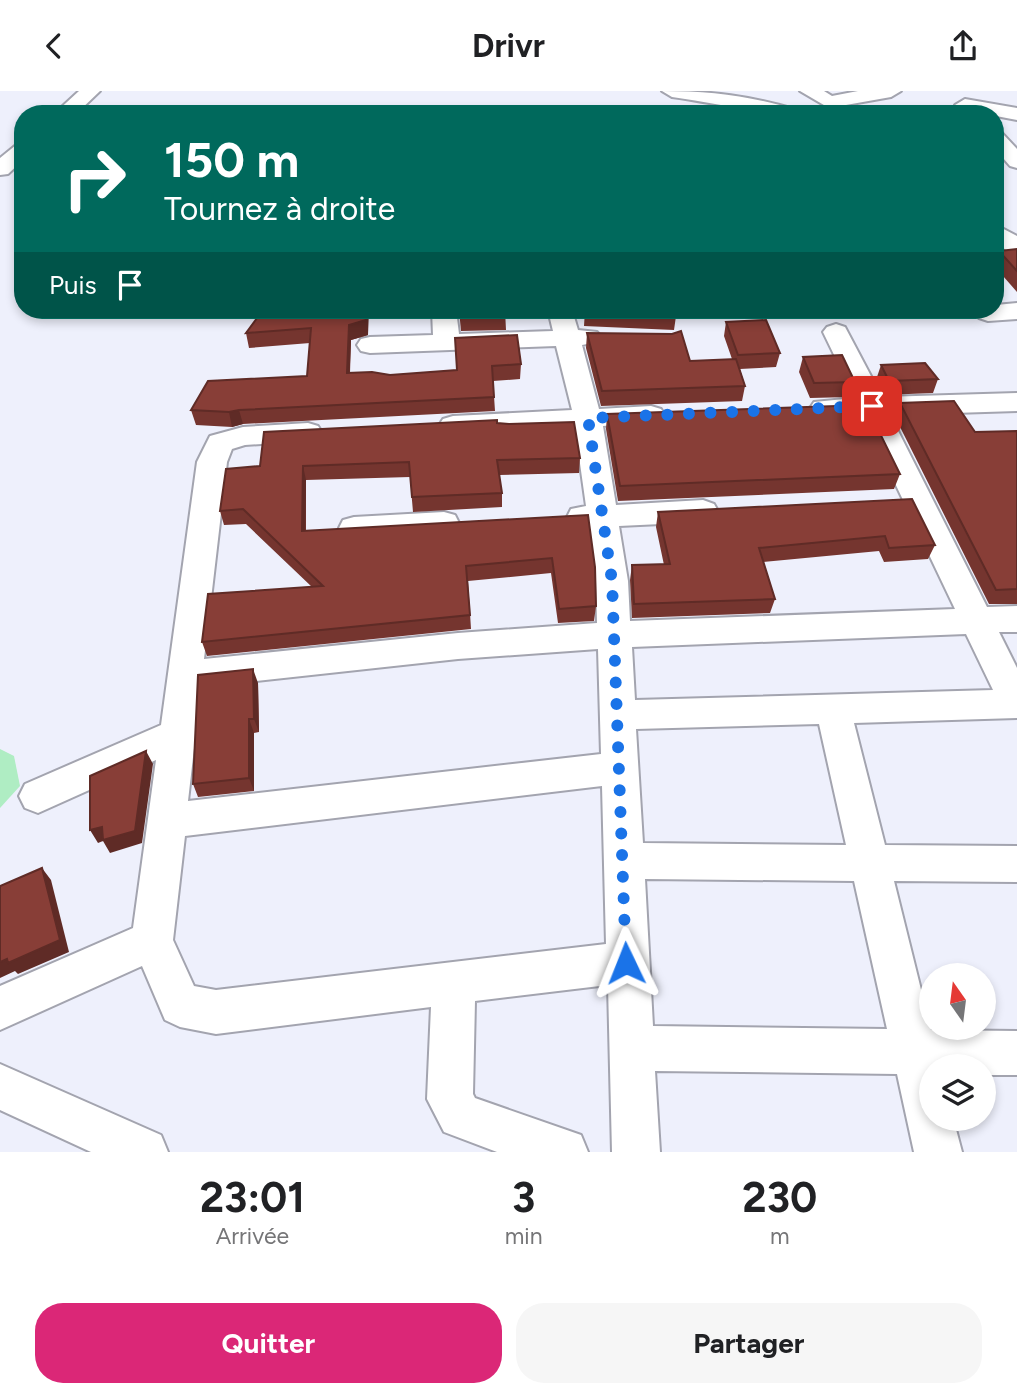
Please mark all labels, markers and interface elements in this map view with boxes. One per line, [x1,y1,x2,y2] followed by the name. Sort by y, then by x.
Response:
[35,27,73,65] icon: back
[472,27,545,65] text: Drivr
[944,27,982,65] icon: share
[164,130,299,189] text: 150 m
[49,133,140,224] icon: right
[164,190,395,228] text: Tournez à droite
[111,266,149,304] icon: arrive
[49,269,97,301] text: Puis
[842,376,902,436] pin
[853,387,891,425] icon: arrive
[589,926,663,1000] position arrow
[919,963,996,1039] north arrow
[919,963,996,1131] map controls
[919,1054,996,1131] button: layers
[200,1172,305,1223] text: 23:01
[512,1172,535,1223] text: 3
[742,1172,817,1223] text: 230
[216,1222,289,1250] text: Arrivée
[505,1222,543,1250] text: min
[770,1222,790,1250] text: m
[35,1303,502,1383] button: Quitter
[516,1303,982,1383] button: Partager

